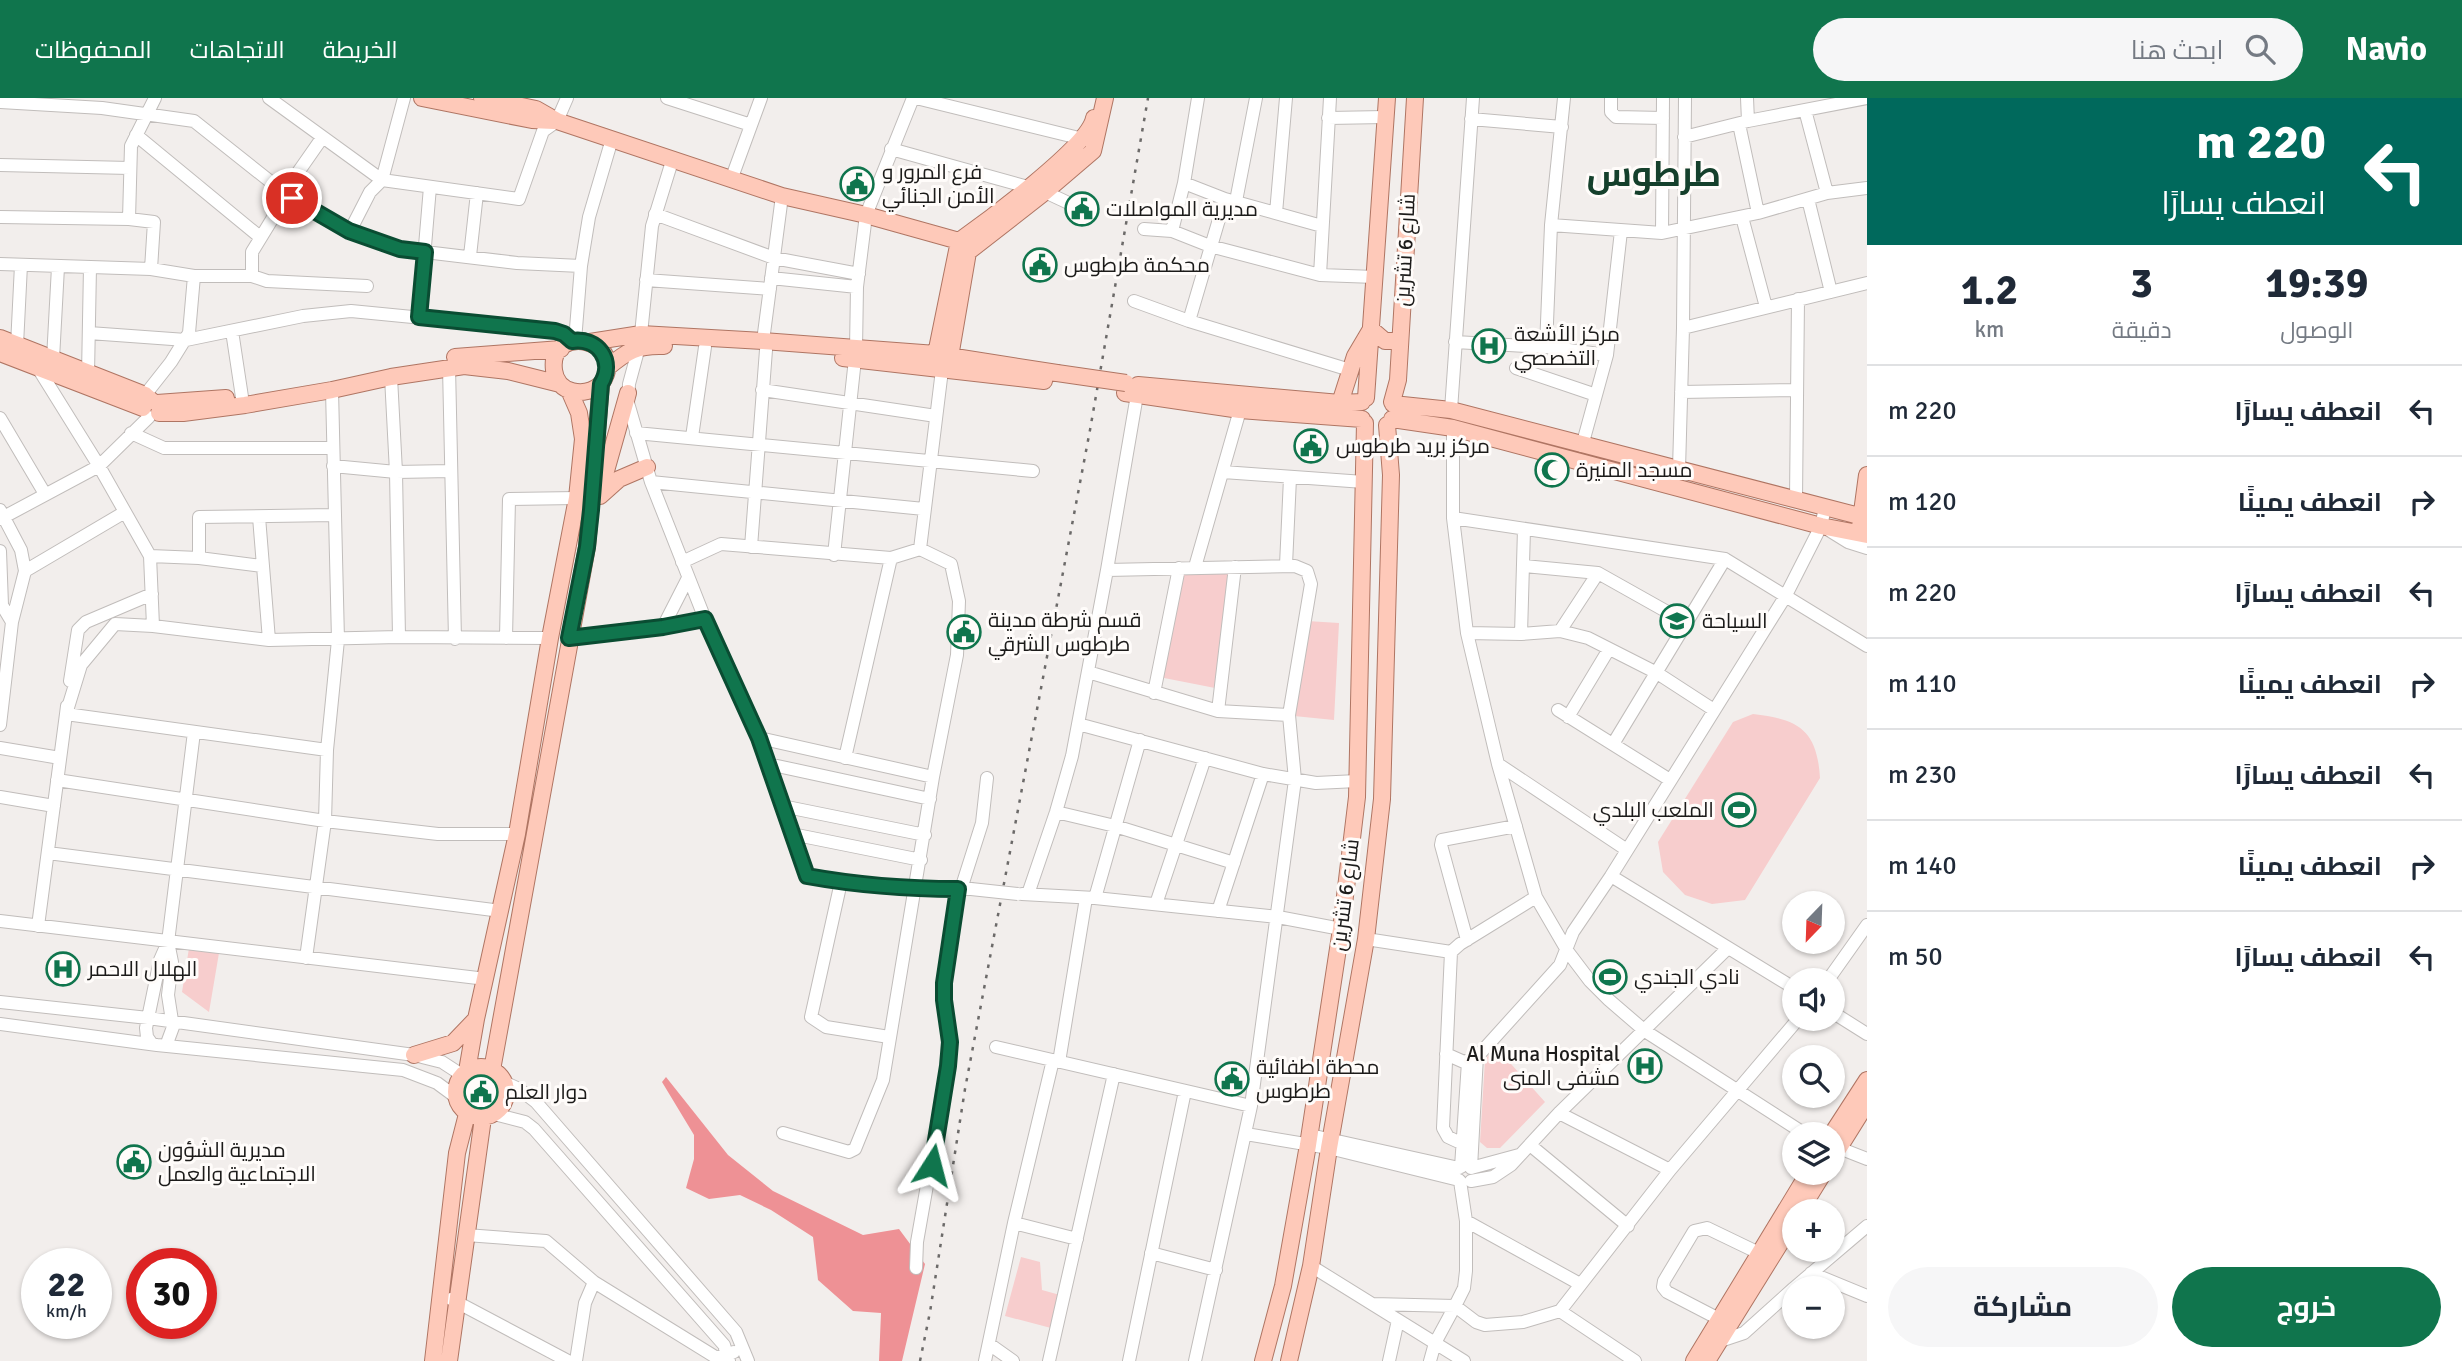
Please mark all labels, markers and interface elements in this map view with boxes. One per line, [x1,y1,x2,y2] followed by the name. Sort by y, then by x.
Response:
[1813,18,2303,81] search box
[2345,29,2427,70] text: Navio
[2241,30,2279,68] icon: search
[35,35,152,65] text: المحفوظات
[190,35,285,65] text: الاتجاهات
[323,35,398,65] text: الخريطة
[2131,35,2223,67] text: ابحث هنا
[2196,112,2326,172] text: 220 m
[2350,126,2441,217] icon: left
[1587,153,1721,196] district label: طرطوس
[882,159,995,212] place label: فرع المرور و الأمن الجنائي
[838,165,876,203] public building icon: فرع المرور و الأمن الجنائي
[262,168,322,228] pin
[273,179,311,217] icon: arrive
[2161,184,2326,223] text: انعطف يسارًا
[1063,190,1101,228] public building icon: مديرية المواصلات
[1389,193,1422,307] street label: شارع 6 تشرين
[1106,196,1258,222] place label: مديرية المواصلات
[1021,246,1059,284] public building icon: محكمة طرطوس
[1064,252,1210,278] place label: محكمة طرطوس
[2130,258,2153,309] text: 3
[2265,258,2368,309] text: 19:39
[1961,265,2018,316] text: 1.2
[1974,315,2004,344] text: km
[2112,316,2172,345] text: دقيقة
[2280,316,2353,345] text: الوصول
[1514,321,1620,373] place label: مركز الأشعة التخصصي
[1470,327,1508,365] hospital icon: مركز الأشعة التخصصي
[2403,392,2441,430] icon: left
[1888,395,1957,427] text: 220 m
[2234,396,2382,428] text: انعطف يسارًا
[1292,427,1330,465] public building icon: مركز بريد طرطوس
[1336,433,1490,459] place label: مركز بريد طرطوس
[1533,451,1571,489] mosque icon: مسجد المنيرة
[1576,457,1693,483] place label: مسجد المنيرة
[2403,483,2441,521] icon: right
[1888,486,1957,518] text: 120 m
[2238,487,2382,519] text: انعطف يمينًا
[2403,574,2441,612] icon: left
[1888,577,1957,609] text: 220 m
[2234,578,2382,610] text: انعطف يسارًا
[1658,602,1696,640] school or university icon: السياحة
[988,607,1142,660] place label: قسم شرطة مدينة طرطوس الشرقي
[1702,608,1768,634] place label: السياحة
[945,613,983,651] public building icon: قسم شرطة مدينة طرطوس الشرقي
[2403,665,2441,703] icon: right
[1888,668,1957,700] text: 110 m
[2238,669,2382,701] text: انعطف يمينًا
[2403,756,2441,794] icon: left
[1888,759,1957,791] text: 230 m
[2234,760,2382,792] text: انعطف يسارًا
[1720,791,1758,829] sports icon: الملعب البلدي
[1593,797,1714,826] place label: الملعب البلدي
[1325,837,1366,953] street label: شارع 6 تشرين
[2403,847,2441,885] icon: right
[1888,850,1957,882] text: 140 m
[2238,851,2382,883] text: انعطف يمينًا
[1782,891,1844,954] north arrow
[1782,891,1845,1339] map controls
[2403,938,2441,976] icon: left
[1888,941,1943,973] text: 50 m
[2234,942,2382,974] text: انعطف يسارًا
[44,950,82,988] hospital icon: الهلال الاحمر
[87,956,197,982] place label: الهلال الاحمر
[1591,958,1629,996] sports icon: نادي الجندي
[1634,964,1740,993] place label: نادي الجندي
[1782,968,1845,1031] button: sound
[1466,1041,1620,1091] place label: Al Muna Hospital مشفى المنى
[1782,1045,1845,1108] button: search
[1626,1047,1664,1085] hospital icon: Al Muna Hospital مشفى المنى
[1256,1054,1379,1104] place label: محطة اطفائية طرطوس
[1213,1060,1251,1098] public building icon: محطة اطفائية طرطوس
[462,1073,500,1111] public building icon: دوار العلم
[505,1079,587,1106] place label: دوار العلم
[1782,1122,1845,1185] button: layers
[895,1128,969,1202] position arrow
[158,1137,316,1187] place label: مديرية الشؤون الاجتماعية والعمل
[115,1143,153,1181] public building icon: مديرية الشؤون الاجتماعية والعمل
[1782,1199,1845,1262] button: +
[126,1248,217,1339] speed limit sign: 30
[48,1263,85,1306] text: 22
[1888,1267,2158,1347] button: مشاركة
[2172,1267,2441,1347] button: خروج
[1782,1276,1845,1339] button: −
[46,1300,87,1322] text: km/h

